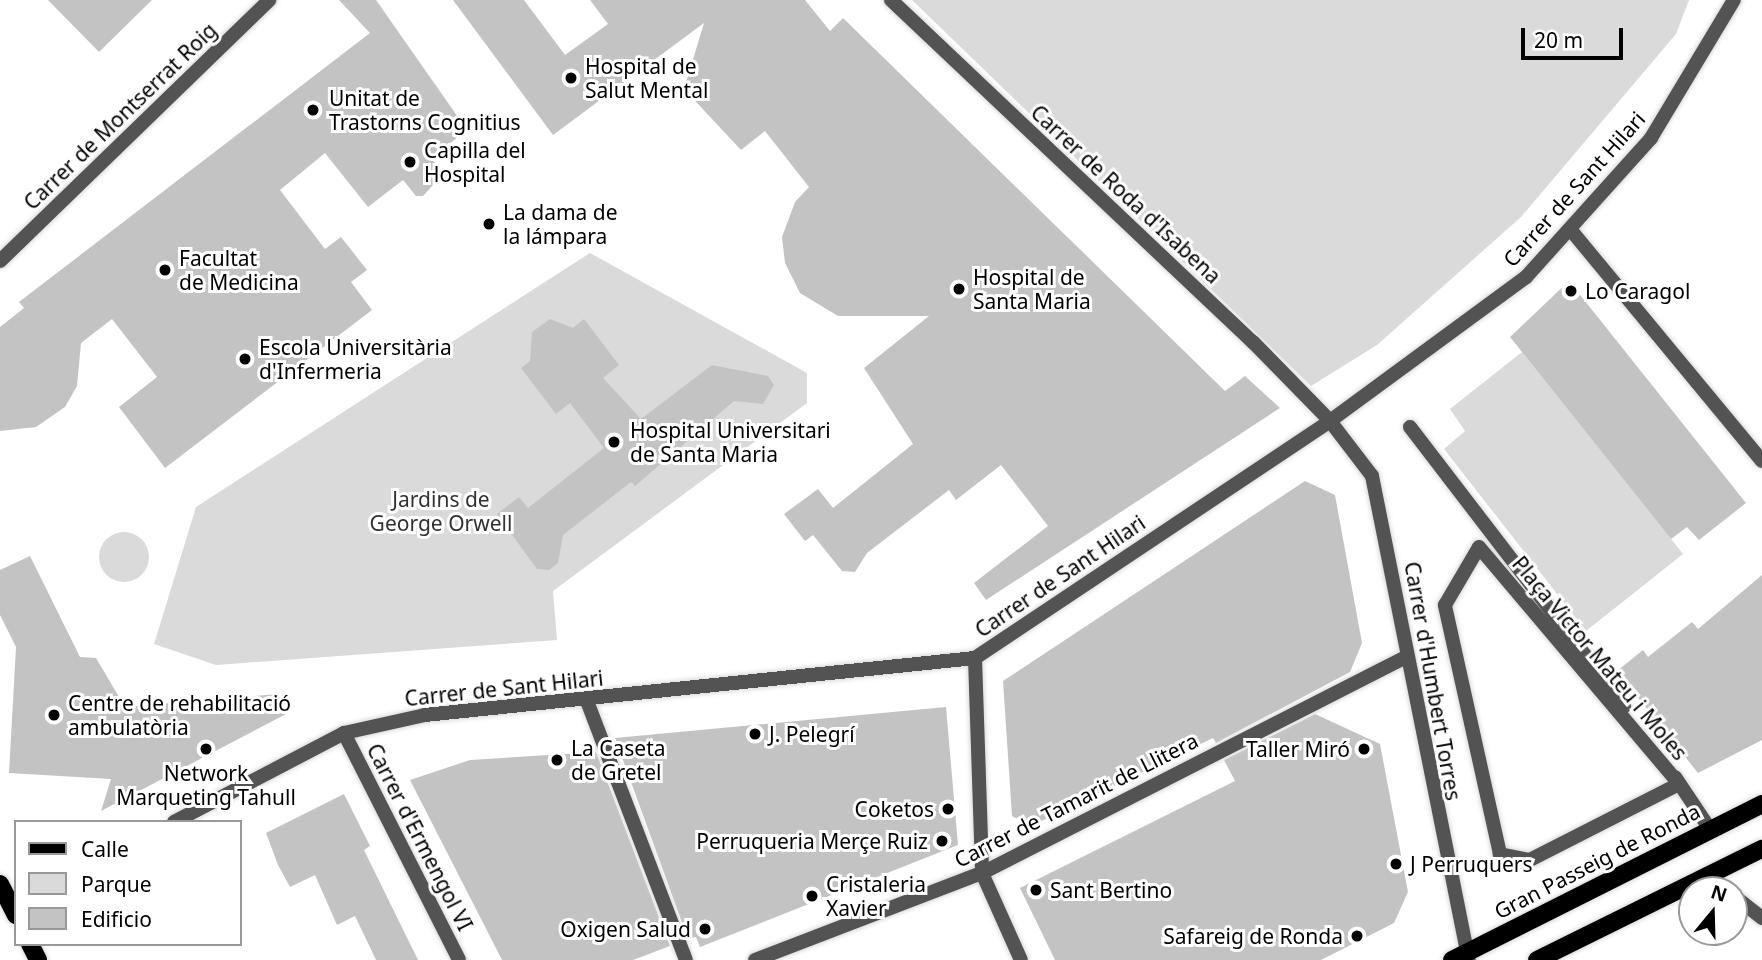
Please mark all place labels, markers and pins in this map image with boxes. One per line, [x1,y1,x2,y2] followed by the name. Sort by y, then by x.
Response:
[585,53,708,103] place label: Hospital de Salut Mental
[563,70,579,86] marker: Hospital de Salut Mental
[329,85,520,135] place label: Unitat de Trastorns Cognitius
[303,100,323,120] marker: Unitat de Trastorns Cognitius
[424,137,526,187] place label: Capilla del Hospital
[402,154,418,170] marker: Capilla del Hospital
[503,199,618,249] place label: La dama de la lámpara
[481,216,497,232] marker: La dama de la lámpara
[179,245,299,295] place label: Facultat de Medicina
[157,262,173,278] marker: Facultat de Medicina
[973,264,1091,314] place label: Hospital de Santa Maria
[1585,278,1690,304] place label: Lo Caragol
[951,281,967,297] marker: Hospital de Santa Maria
[1563,283,1579,299] marker: Lo Caragol
[259,334,452,384] place label: Escola Universitària d'Infermeria
[237,351,253,367] marker: Escola Universitària d'Infermeria
[630,417,831,467] place label: Hospital Universitari de Santa Maria
[604,432,624,452] marker: Hospital Universitari de Santa Maria
[68,690,291,740] place label: Centre de rehabilitació ambulatòria
[46,707,62,723] marker: Centre de rehabilitació ambulatòria
[769,721,855,747] place label: J. Pelegrí
[747,726,763,742] marker: J. Pelegrí
[571,735,666,785] place label: La Caseta de Gretel
[1246,736,1350,762] place label: Taller Miró
[198,741,214,757] marker: Network Marqueting Tahull
[1356,741,1372,757] marker: Taller Miró
[549,752,565,768] marker: La Caseta de Gretel
[116,760,296,810] place label: Network Marqueting Tahull
[855,796,934,822] place label: Coketos
[940,801,956,817] marker: Coketos
[696,828,928,854] place label: Perruqueria Merçe Ruiz
[934,833,950,849] marker: Perruqueria Merçe Ruiz
[1410,851,1533,877] place label: J Perruquers
[1388,856,1404,872] marker: J Perruquers
[826,871,926,921] place label: Cristaleria Xavier
[1050,877,1172,903] place label: Sant Bertino
[1028,882,1044,898] marker: Sant Bertino
[804,888,820,904] marker: Cristaleria Xavier
[560,916,691,942] place label: Oxigen Salud
[697,921,713,937] marker: Oxigen Salud
[1163,923,1343,949] place label: Safareig de Ronda
[1349,928,1365,944] marker: Safareig de Ronda

